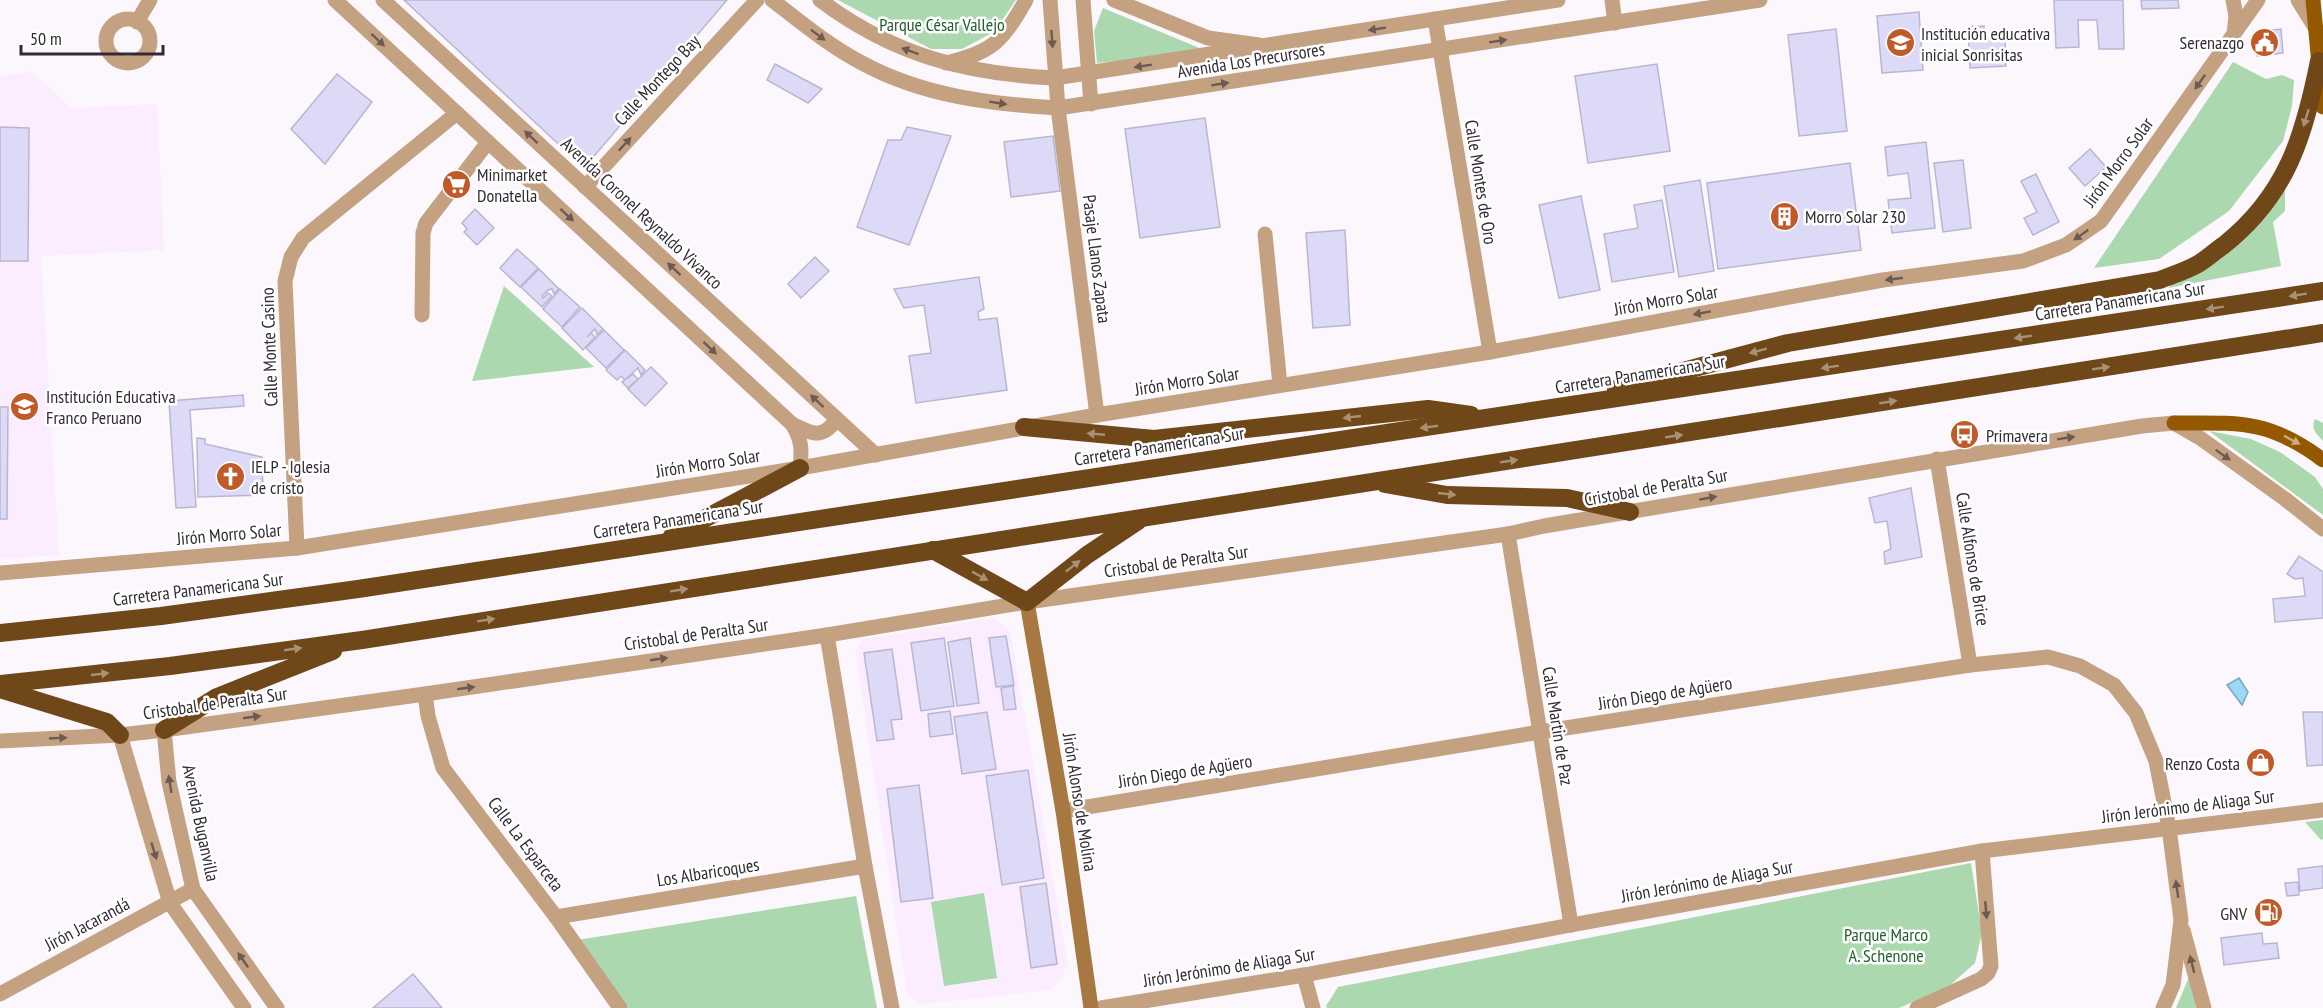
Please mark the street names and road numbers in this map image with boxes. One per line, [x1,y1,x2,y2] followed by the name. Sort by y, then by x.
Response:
[609,30,705,130] street label: Calle Montego Bay
[1176,37,1326,83] street label: Avenida Los Precursores
[2077,113,2158,212] street label: Jirón Morro Solar
[1460,118,1502,246] street label: Calle Montes de Oro
[556,132,728,294] street label: Avenida Coronel Reynaldo Vivanco
[1078,193,1116,325] street label: Pasaje Llanos Zapata
[2033,276,2207,326] street label: Carretera Panamericana Sur
[1611,280,1720,321] street label: Jirón Morro Solar
[255,287,283,407] street label: Calle Monte Casino
[1553,349,1727,399] street label: Carretera Panamericana Sur
[1132,361,1241,401] street label: Jirón Morro Solar
[1072,421,1246,471] street label: Carretera Panamericana Sur
[653,443,762,483] street label: Jirón Morro Solar
[1582,463,1730,511] street label: Cristobal de Peralta Sur
[1951,491,1995,627] street label: Calle Alfonso de Brice
[591,494,765,544] street label: Carretera Panamericana Sur
[175,518,282,550] street label: Jirón Morro Solar
[1102,539,1250,583] street label: Cristobal de Peralta Sur
[111,567,285,611] street label: Carretera Panamericana Sur
[622,612,770,656] street label: Cristobal de Peralta Sur
[1537,665,1579,787] street label: Calle Martin de Paz
[1595,671,1734,715] street label: Jirón Diego de Agüero
[141,681,289,725] street label: Cristobal de Peralta Sur
[1058,730,1102,873] street label: Jirón Alonso de Molina
[1115,749,1254,793] street label: Jirón Diego de Agüero
[177,763,225,883] street label: Avenida Buganvilla
[2099,784,2276,828] street label: Jirón Jerónimo de Aliaga Sur
[483,792,569,896] street label: Calle La Esparceta
[655,853,761,891] street label: Los Albaricoques
[1618,855,1795,908] street label: Jirón Jerónimo de Aliaga Sur
[40,892,133,956] street label: Jirón Jacarandá
[1140,942,1317,992] street label: Jirón Jerónimo de Aliaga Sur

